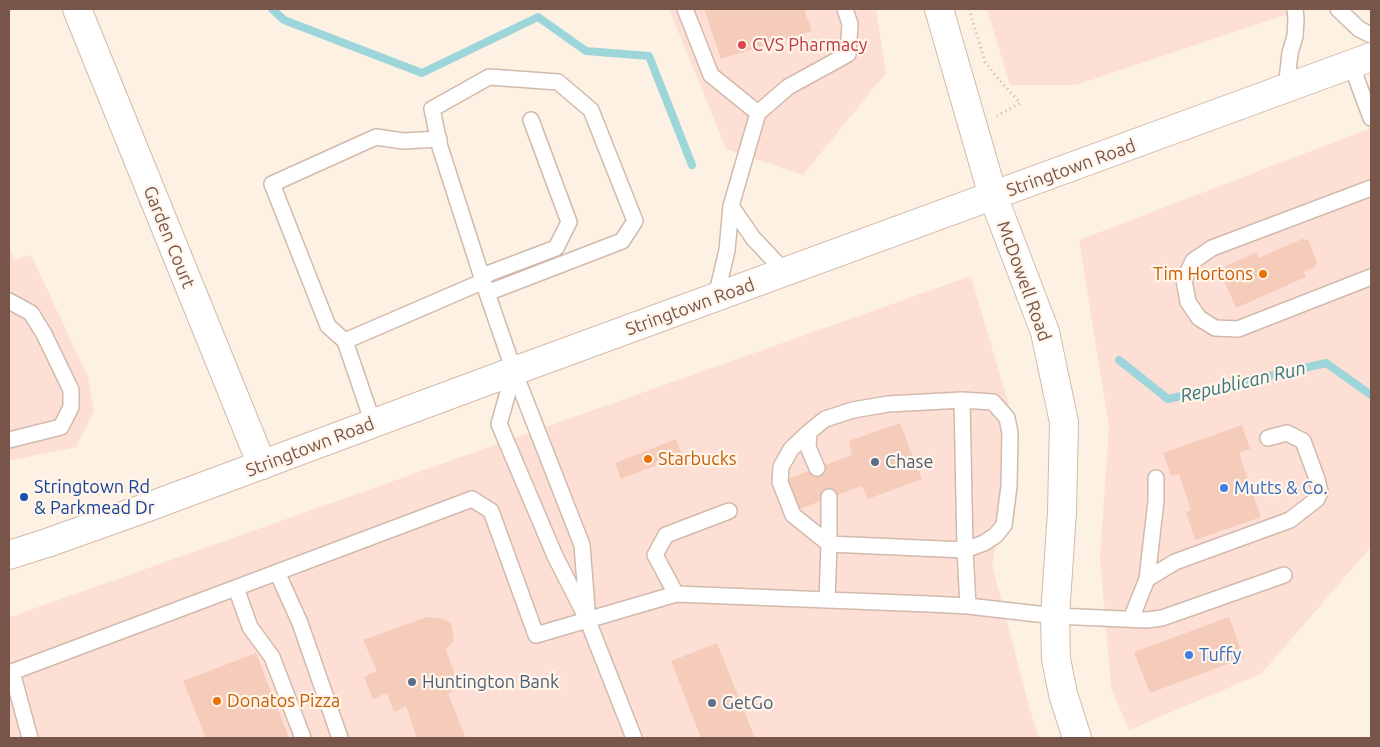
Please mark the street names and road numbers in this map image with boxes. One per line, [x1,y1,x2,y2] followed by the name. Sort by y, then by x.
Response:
[1004,135,1138,201] street label: Stringtown Road
[139,183,199,291] street label: Garden Court
[992,218,1056,344] street label: McDowell Road
[623,274,757,340] street label: Stringtown Road
[243,413,377,481] street label: Stringtown Road

